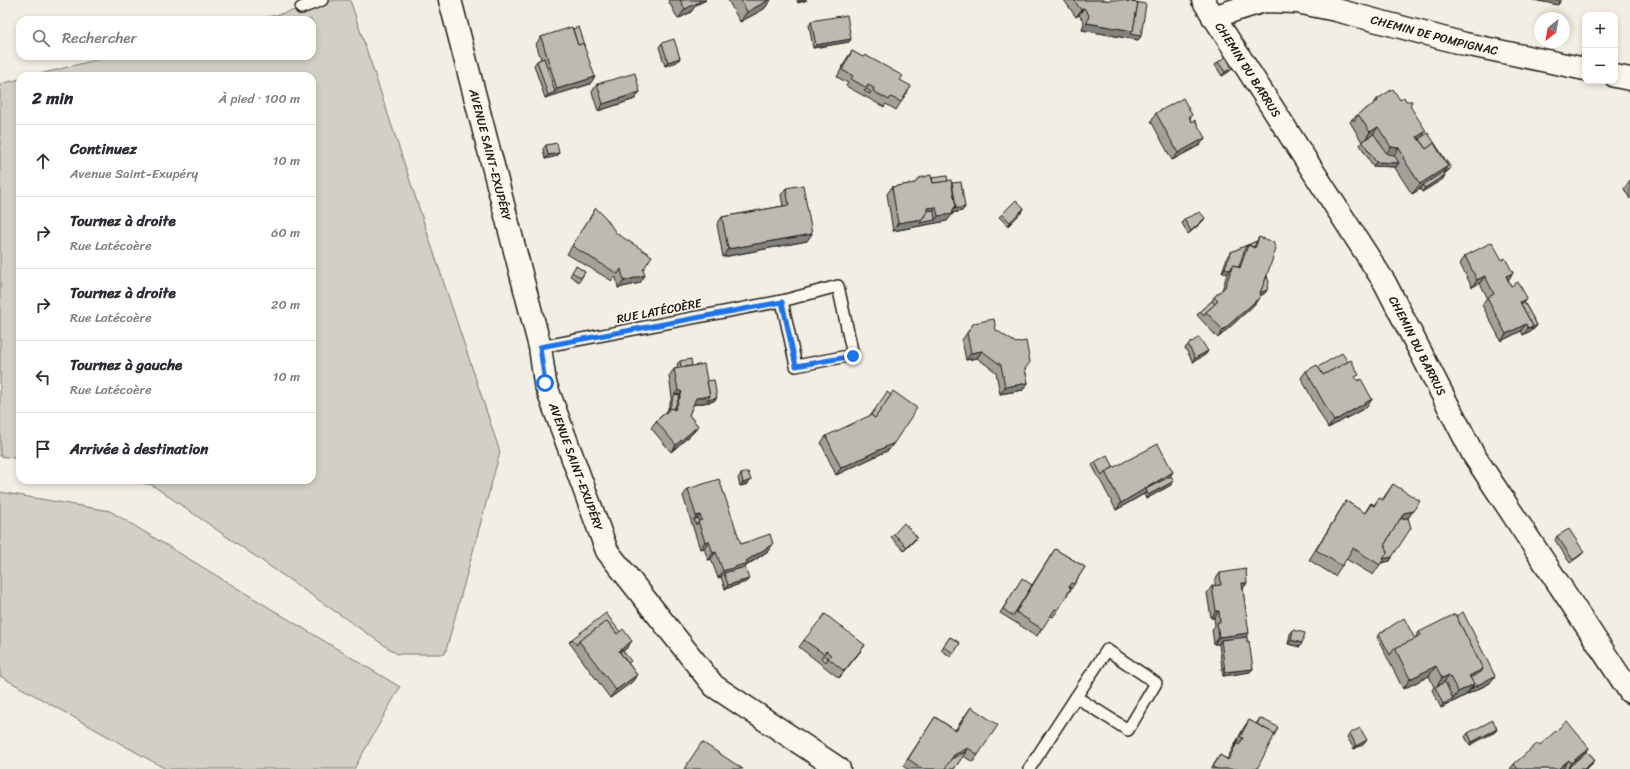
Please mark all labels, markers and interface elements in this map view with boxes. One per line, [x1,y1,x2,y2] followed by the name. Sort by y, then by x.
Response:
[1368,9,1501,62] street label: CHEMIN DE POMPIGNAC
[1534,12,1570,48] north arrow
[1582,12,1618,84] map controls
[1582,12,1618,48] button: +
[16,16,316,60] search box
[1209,18,1287,122] street label: CHEMIN DU BARRUS
[62,25,137,51] text: Rechercher
[30,27,52,49] icon: search
[1582,48,1618,84] button: −
[32,83,73,113] text: 2 min
[462,86,518,224] street label: AVENUE SAINT-EXUPÉRY
[218,87,300,110] text: À pied · 100 m
[70,136,137,162] text: Continuez
[273,149,300,172] text: 10 m
[32,150,54,172] icon: ahead
[70,162,198,185] text: Avenue Saint-Exupéry
[70,208,176,234] text: Tournez à droite
[271,221,300,244] text: 60 m
[32,222,54,244] icon: right
[70,234,152,257] text: Rue Latécoère
[70,280,176,306] text: Tournez à droite
[615,292,705,330] street label: RUE LATÉCOÈRE
[1382,292,1452,400] street label: CHEMIN DU BARRUS
[271,293,300,316] text: 20 m
[32,294,54,316] icon: right
[70,306,152,329] text: Rue Latécoère
[844,347,862,365] route end
[70,352,182,378] text: Tournez à gauche
[273,365,300,388] text: 10 m
[32,366,54,388] icon: left
[536,374,554,392] route start
[70,378,152,401] text: Rue Latécoère
[542,398,610,534] street label: AVENUE SAINT-EXUPÉRY
[70,436,208,462] text: Arrivée à destination
[32,438,54,460] icon: arrive

